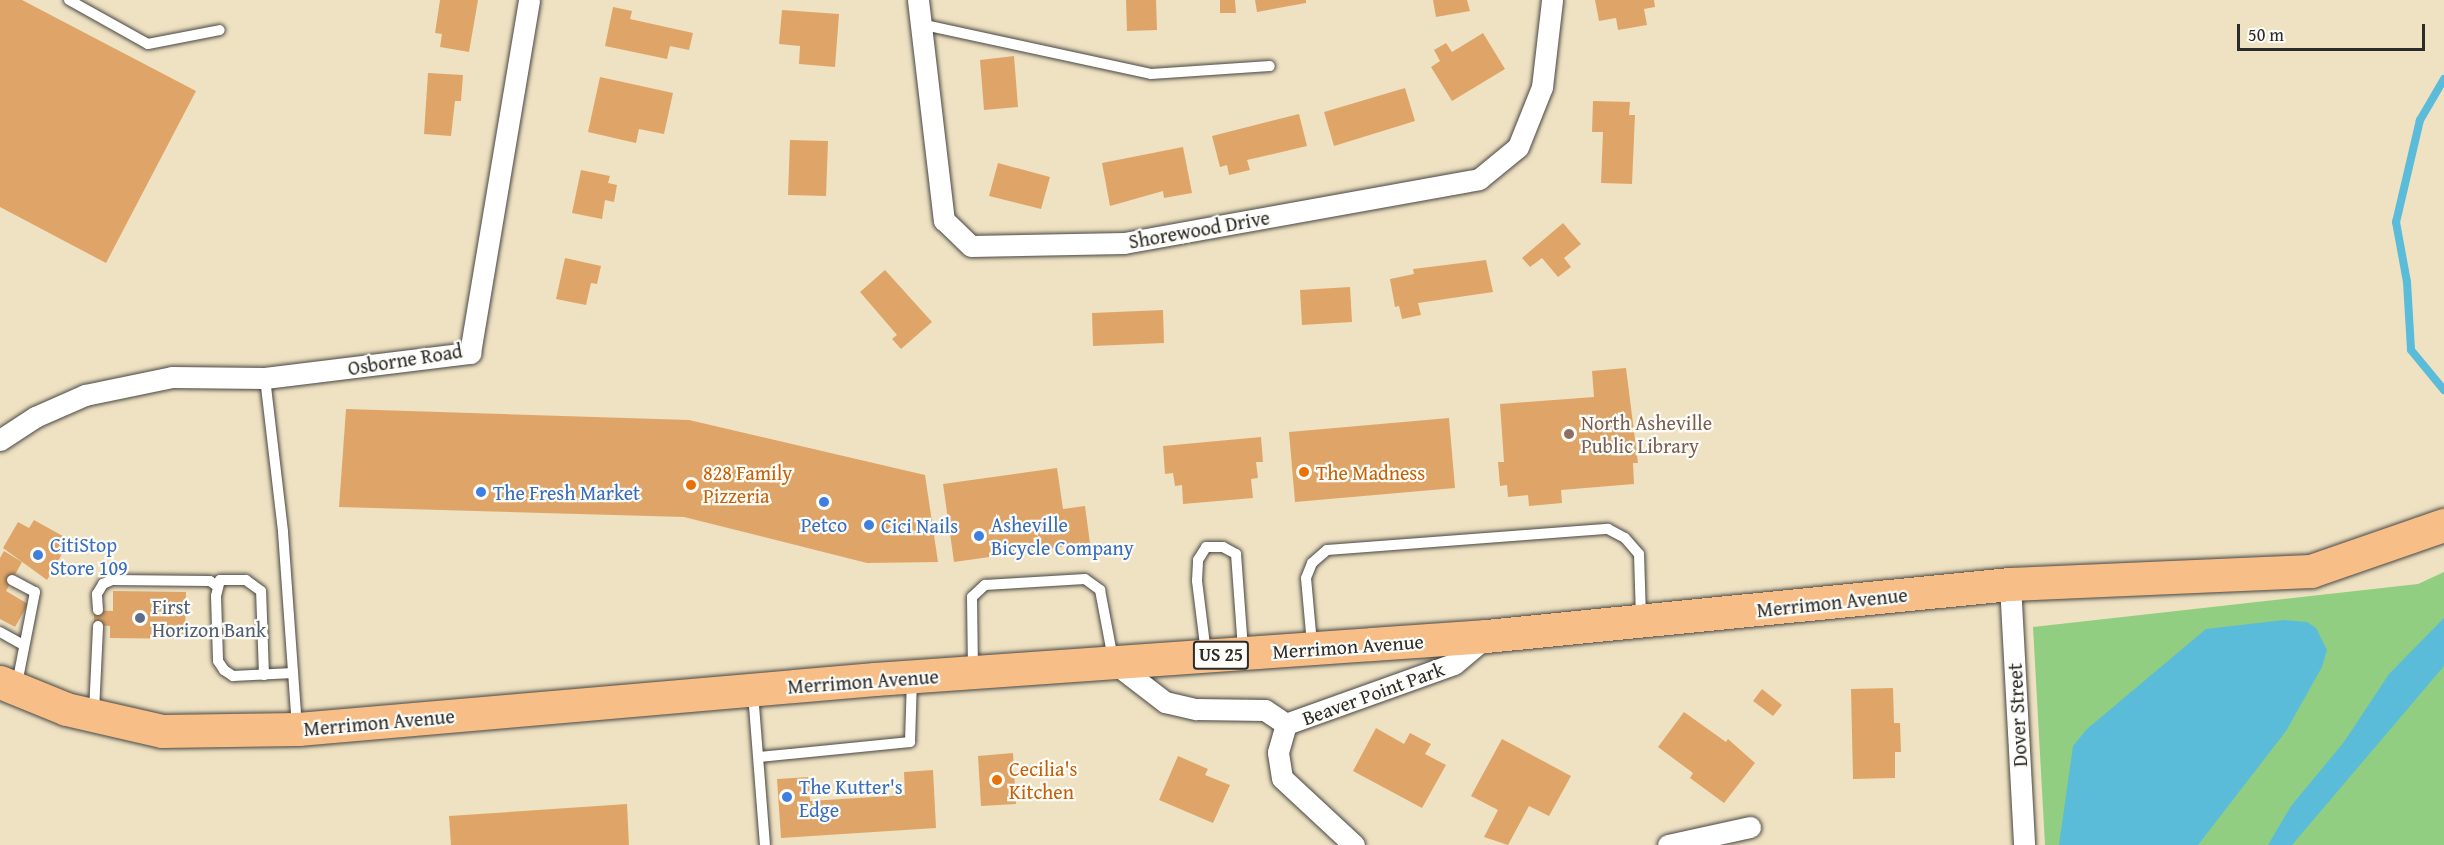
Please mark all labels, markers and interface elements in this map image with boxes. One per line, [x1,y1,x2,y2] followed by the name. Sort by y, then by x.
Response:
[2240,12,2428,50] scale bar
[2248,21,2284,48] text: 50 m
[1127,205,1271,253] street label: Shorewood Drive
[346,338,464,380] street label: Osborne Road
[1581,410,1712,457] place label: North Asheville Public Library
[1562,427,1576,441] marker: North Asheville Public Library
[1316,460,1425,484] place label: The Madness
[703,461,792,508] place label: 828 Family Pizzeria
[1297,465,1311,479] marker: The Madness
[684,478,698,492] marker: 828 Family Pizzeria
[493,480,640,504] place label: The Fresh Market
[474,485,488,499] marker: The Fresh Market
[817,495,831,509] marker: Petco
[801,512,847,536] place label: Petco
[991,512,1134,559] place label: Asheville Bicycle Company
[881,513,958,537] place label: Cici Nails
[862,518,876,532] marker: Cici Nails
[972,529,986,543] marker: Asheville Bicycle Company
[50,532,128,579] place label: CitiStop Store 109
[31,548,45,562] marker: CitiStop Store 109
[1755,582,1909,622] street label: Merrimon Avenue
[152,594,266,641] place label: First Horizon Bank
[133,611,147,625] marker: First Horizon Bank
[1272,629,1424,663] street label: Merrimon Avenue
[1192,640,1250,670] road number: US 25
[1299,656,1447,730] street label: Beaver Point Park
[2002,662,2032,768] street label: Dover Street
[787,664,939,698] street label: Merrimon Avenue
[302,703,456,741] street label: Merrimon Avenue
[1009,756,1078,803] place label: Cecilia's Kitchen
[990,773,1004,787] marker: Cecilia's Kitchen
[799,774,903,821] place label: The Kutter's Edge
[780,790,794,804] marker: The Kutter's Edge

